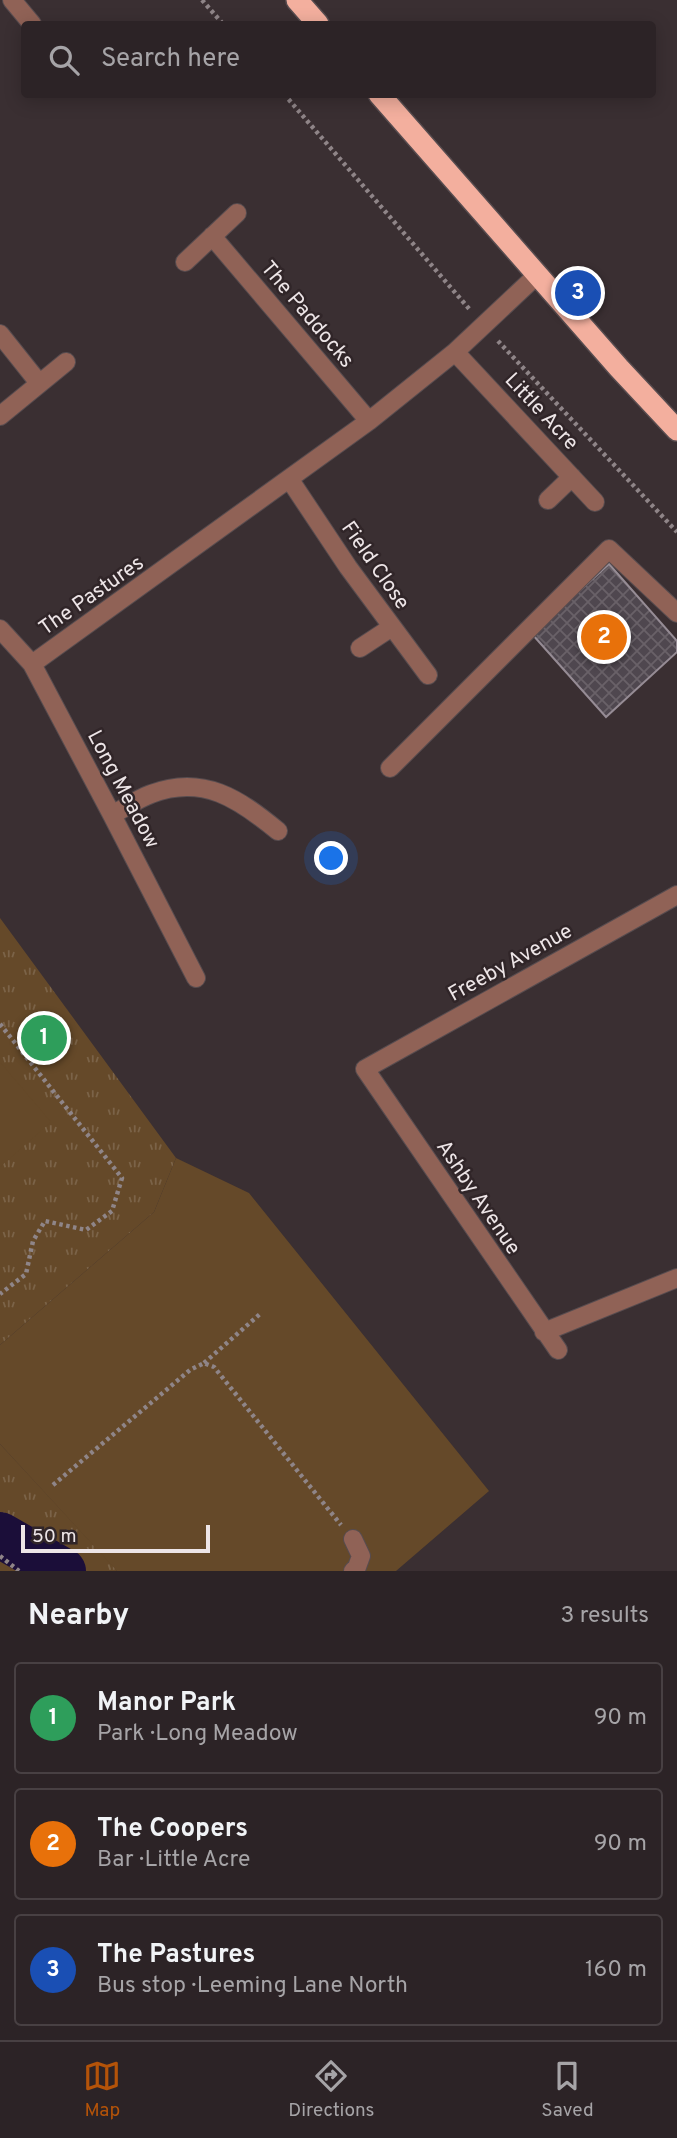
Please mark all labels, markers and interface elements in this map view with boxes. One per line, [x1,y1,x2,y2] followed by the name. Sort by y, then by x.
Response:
[21,21,656,98] search box
[45,41,83,79] icon: search
[101,43,240,76] text: Search here
[254,256,359,374] street label: The Paddocks
[555,267,601,319] pin: 3
[498,367,584,457] street label: Little Acre
[334,516,415,615] street label: Field Close
[34,550,150,642] street label: The Pastures
[581,611,627,663] pin: 2
[80,726,165,853] street label: Long Meadow
[314,841,348,875] your location
[444,918,578,1009] street label: Freeby Avenue
[21,1012,67,1064] pin: 1
[429,1135,526,1260] street label: Ashby Avenue
[21,1522,210,1554] scale bar
[32,1525,77,1549] text: 50 m
[28,1598,129,1635] text: Nearby
[560,1602,649,1631] text: 3 results
[97,1687,236,1720] text: Manor Park
[48,1704,58,1733] text: 1
[594,1704,647,1733] text: 90 m
[97,1720,298,1749] text: Park · Long Meadow
[97,1813,248,1846] text: The Coopers
[46,1830,60,1859] text: 2
[594,1830,647,1859] text: 90 m
[97,1846,250,1875] text: Bar · Little Acre
[97,1939,255,1972] text: The Pastures
[46,1956,60,1985] text: 3
[585,1956,647,1985] text: 160 m
[97,1972,408,2001] text: Bus stop · Leeming Lane North
[83,2057,121,2123] tab: Map
[288,2057,375,2123] tab: Directions
[541,2057,594,2123] tab: Saved

